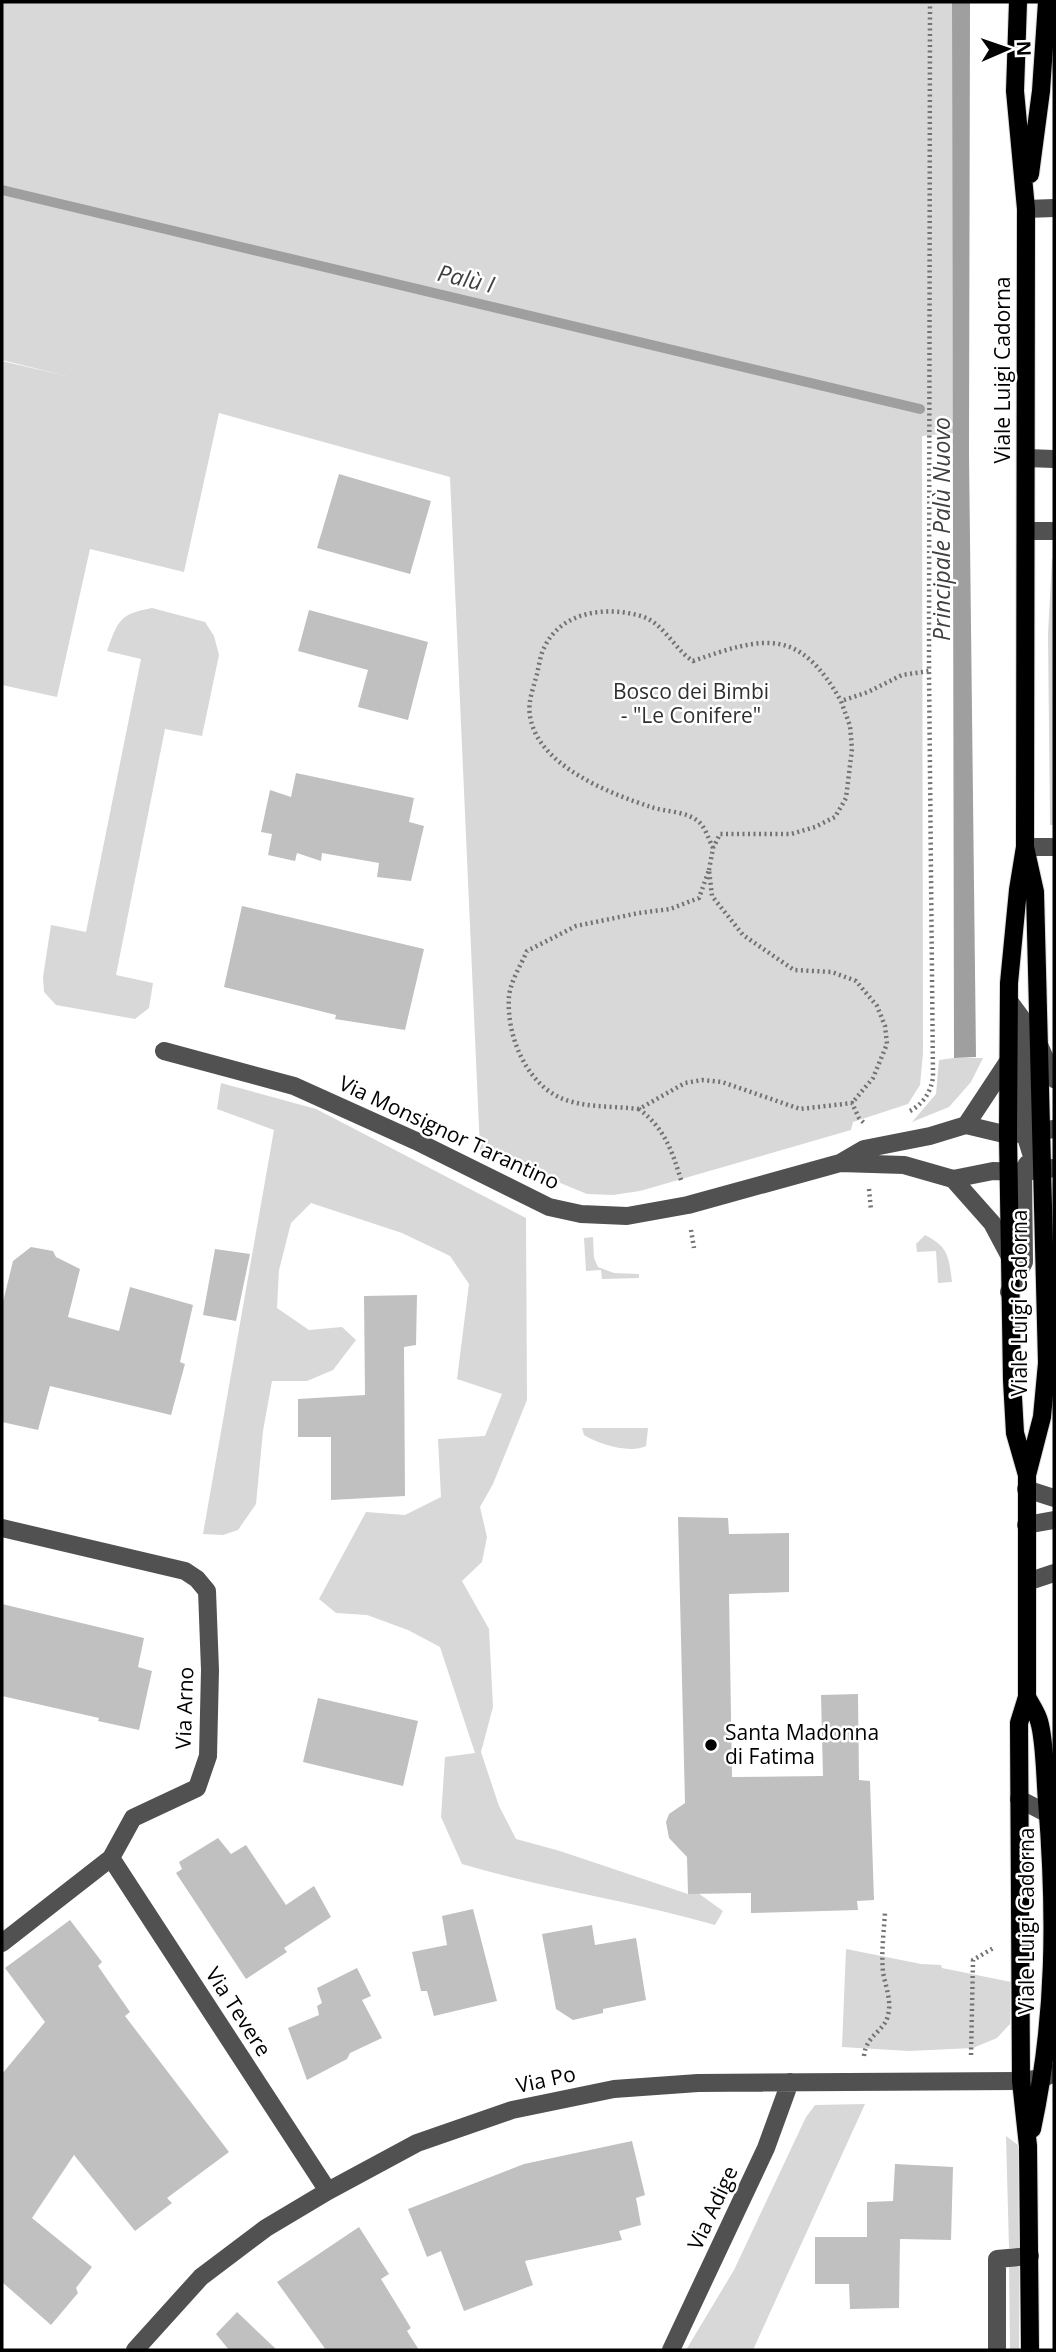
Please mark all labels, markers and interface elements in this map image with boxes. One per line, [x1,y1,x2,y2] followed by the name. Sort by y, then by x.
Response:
[972,14,1042,84] north arrow
[1011,40,1037,57] text: N
[435,256,498,300] water label: Palù I
[988,277,1016,463] street label: Viale Luigi Cadorna
[925,417,957,641] water label: Principale Palù Nuovo
[613,677,769,729] park label: Bosco dei Bimbi - "Le Conifere"
[335,1069,564,1196] street label: Via Monsignor Tarantino
[1005,1210,1033,1396] street label: Viale Luigi Cadorna
[169,1666,199,1750] street label: Via Arno
[725,1718,879,1770] place label: Santa Madonna di Fatima
[703,1737,719,1753] marker: Santa Madonna di Fatima
[1012,1828,1040,2014] street label: Viale Luigi Cadorna
[200,1961,278,2061] street label: Via Tevere
[513,2059,578,2099] street label: Via Po
[680,2161,744,2254] street label: Via Adige

